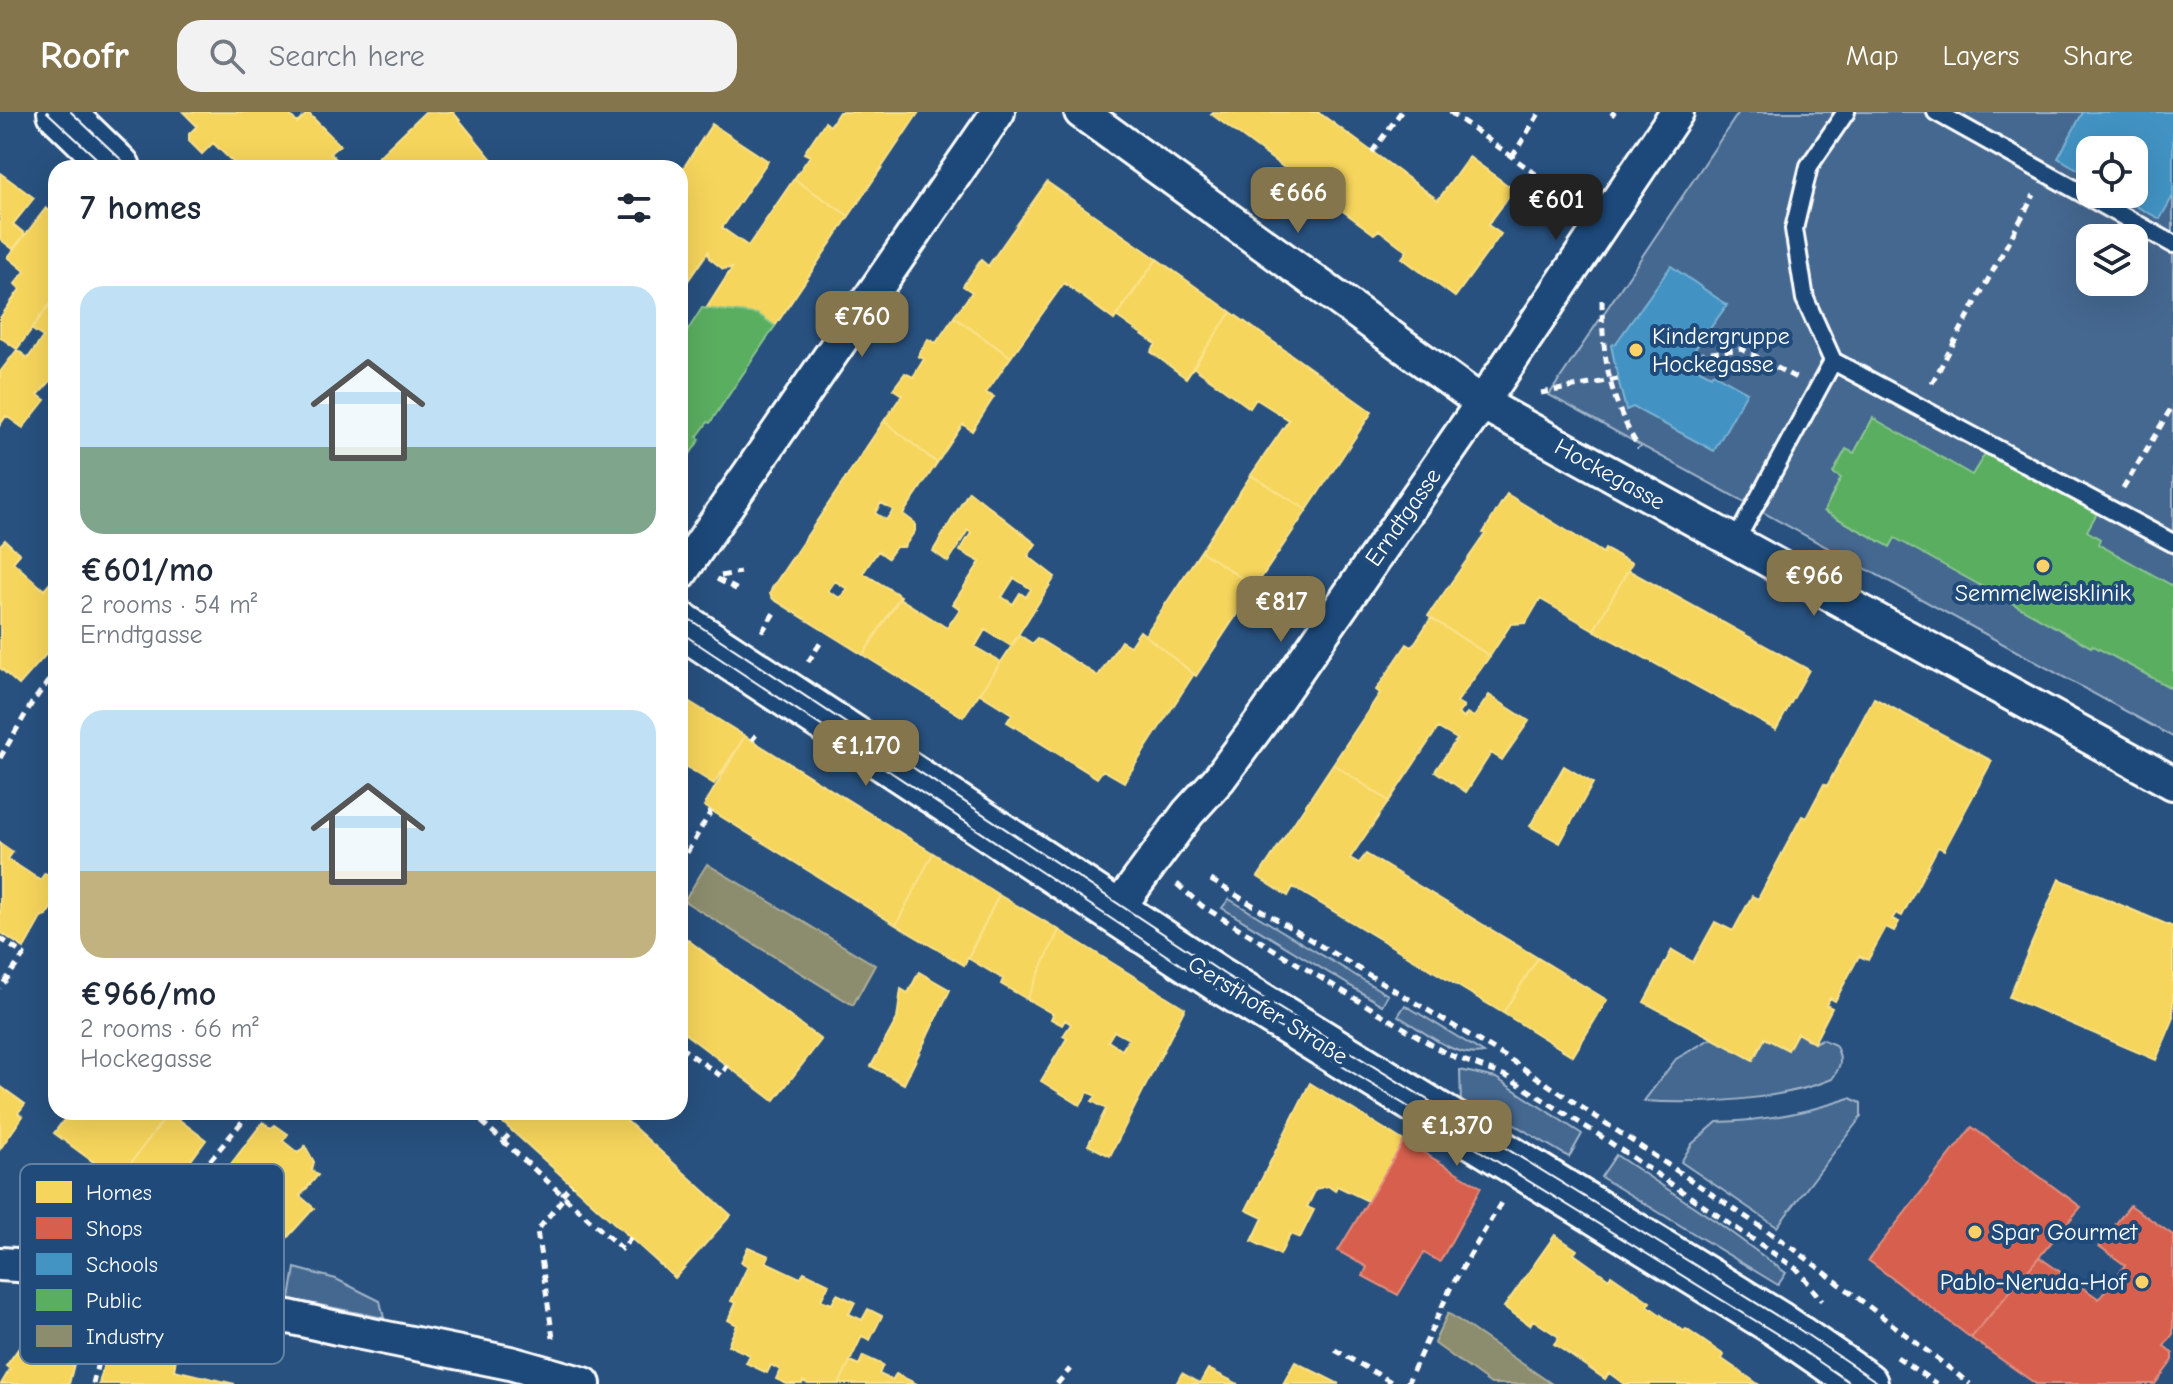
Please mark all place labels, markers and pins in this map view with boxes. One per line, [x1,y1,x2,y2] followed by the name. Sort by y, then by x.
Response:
[1251,167,1345,235] pin: €666
[1509,174,1603,242] pin: €601
[815,291,909,359] pin: €760
[1652,322,1790,378] place label: Kindergruppe Hockegasse
[1627,341,1645,359] marker: Kindergruppe Hockegasse
[1767,550,1861,618] pin: €966
[2034,557,2052,575] marker: Semmelweisklinik
[1234,576,1328,644] pin: €817
[1955,579,2132,607] place label: Semmelweisklinik
[801,720,931,788] pin: €1,170
[1392,1100,1522,1168] pin: €1,370
[1991,1218,2138,1246] place label: Spar Gourmet
[1966,1223,1984,1241] marker: Spar Gourmet
[1940,1268,2127,1296] place label: Pablo-Neruda-Hof
[2133,1273,2151,1291] marker: Pablo-Neruda-Hof

